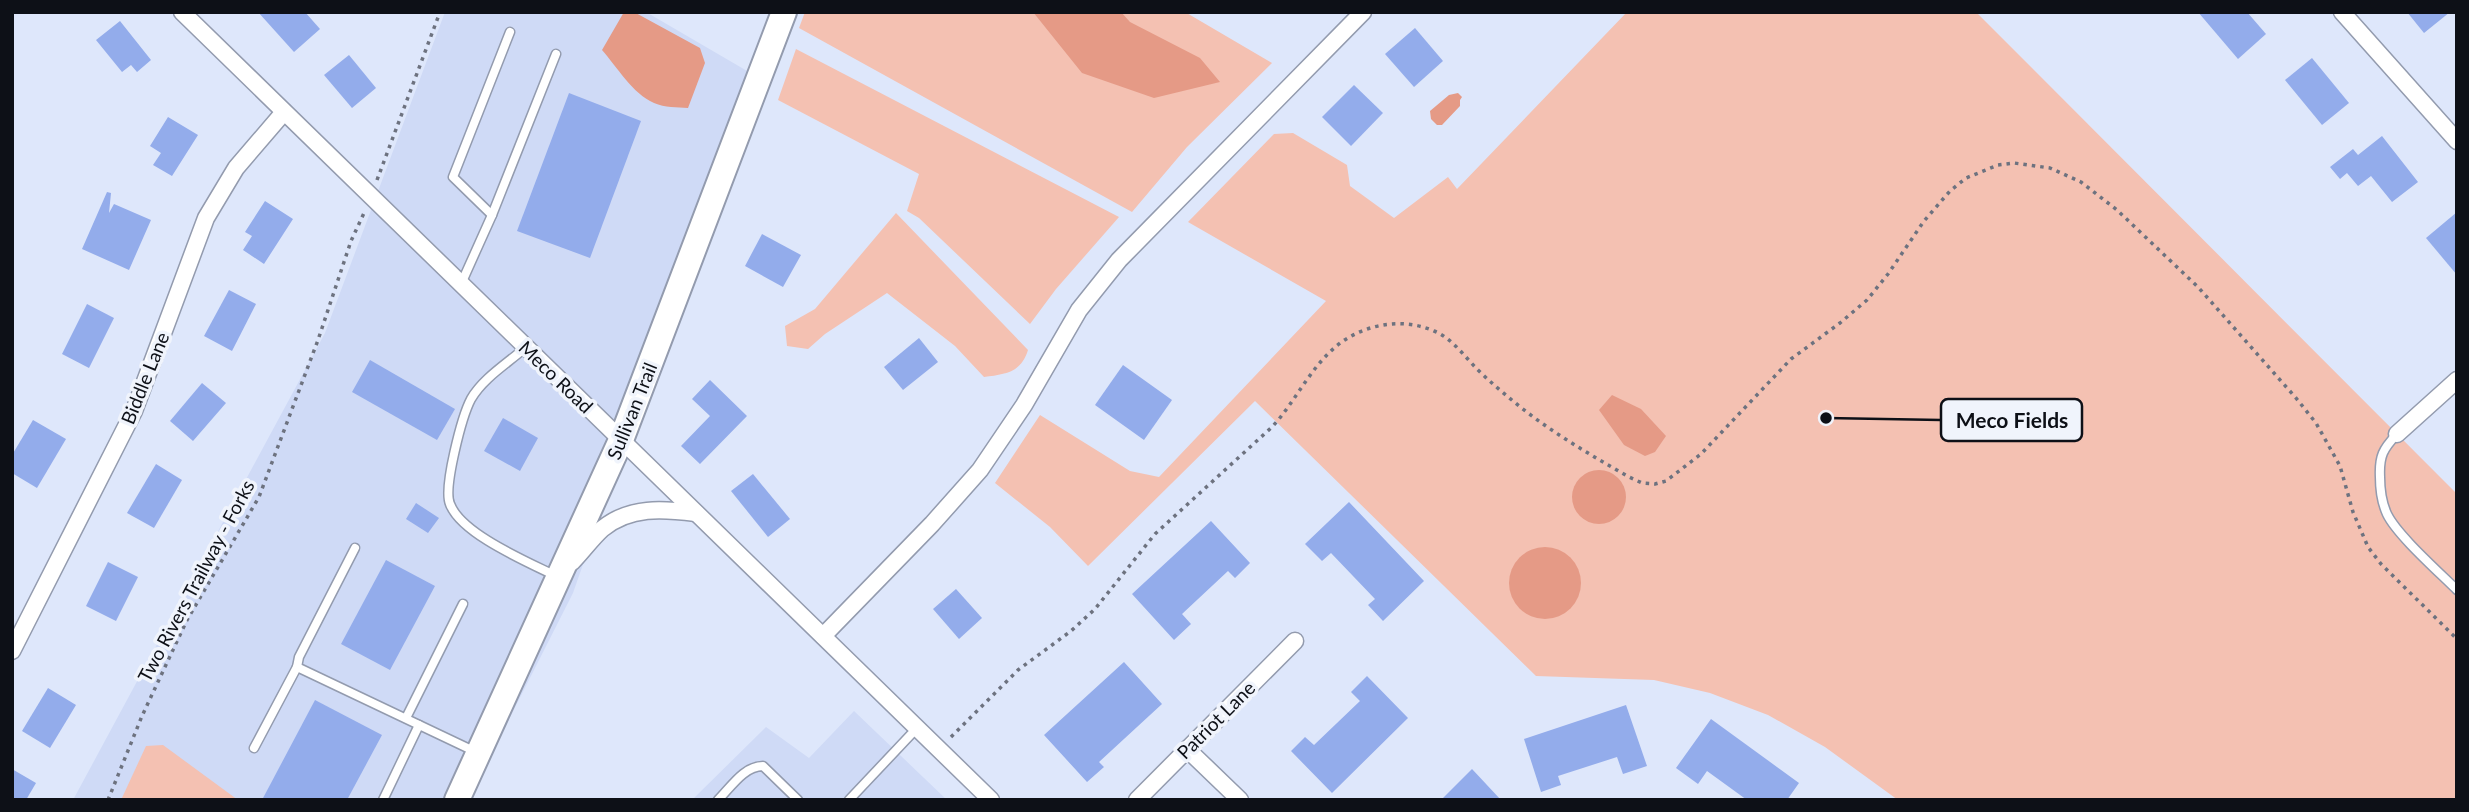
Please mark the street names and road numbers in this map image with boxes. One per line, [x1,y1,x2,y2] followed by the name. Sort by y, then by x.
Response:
[116,328,173,427] street label: Biddle Lane
[515,336,598,418] street label: Meco Road
[602,359,661,463] street label: Sullivan Trail
[133,476,259,686] street label: Two Rivers Trailway - Forks
[1172,676,1259,763] street label: Patriot Lane

